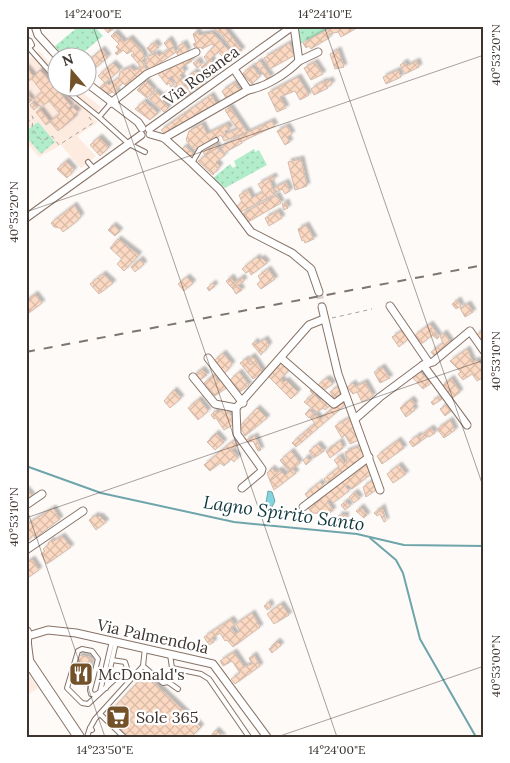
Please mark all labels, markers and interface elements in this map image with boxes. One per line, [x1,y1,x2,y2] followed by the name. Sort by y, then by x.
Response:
[64,6,122,21] text: 14°24'00"E
[298,6,352,21] text: 14°24'10"E
[488,24,503,86] text: 40°53'20"N
[158,41,243,110] street label: Via Rosanea
[48,48,98,98] north arrow
[60,49,76,70] text: N
[6,181,21,243] text: 40°53'20"N
[488,331,503,391] text: 40°53'10"N
[6,487,21,547] text: 40°53'10"N
[202,490,366,536] water label: Lagno Spirito Santo
[94,614,211,658] street label: Via Palmendola
[488,635,503,697] text: 40°53'00"N
[68,661,94,687] restaurant icon: McDonald's
[98,664,185,684] place label: McDonald's
[105,704,131,730] supermarket icon: Sole 365
[136,707,199,727] place label: Sole 365
[77,742,133,757] text: 14°23'50"E
[308,742,366,757] text: 14°24'00"E

